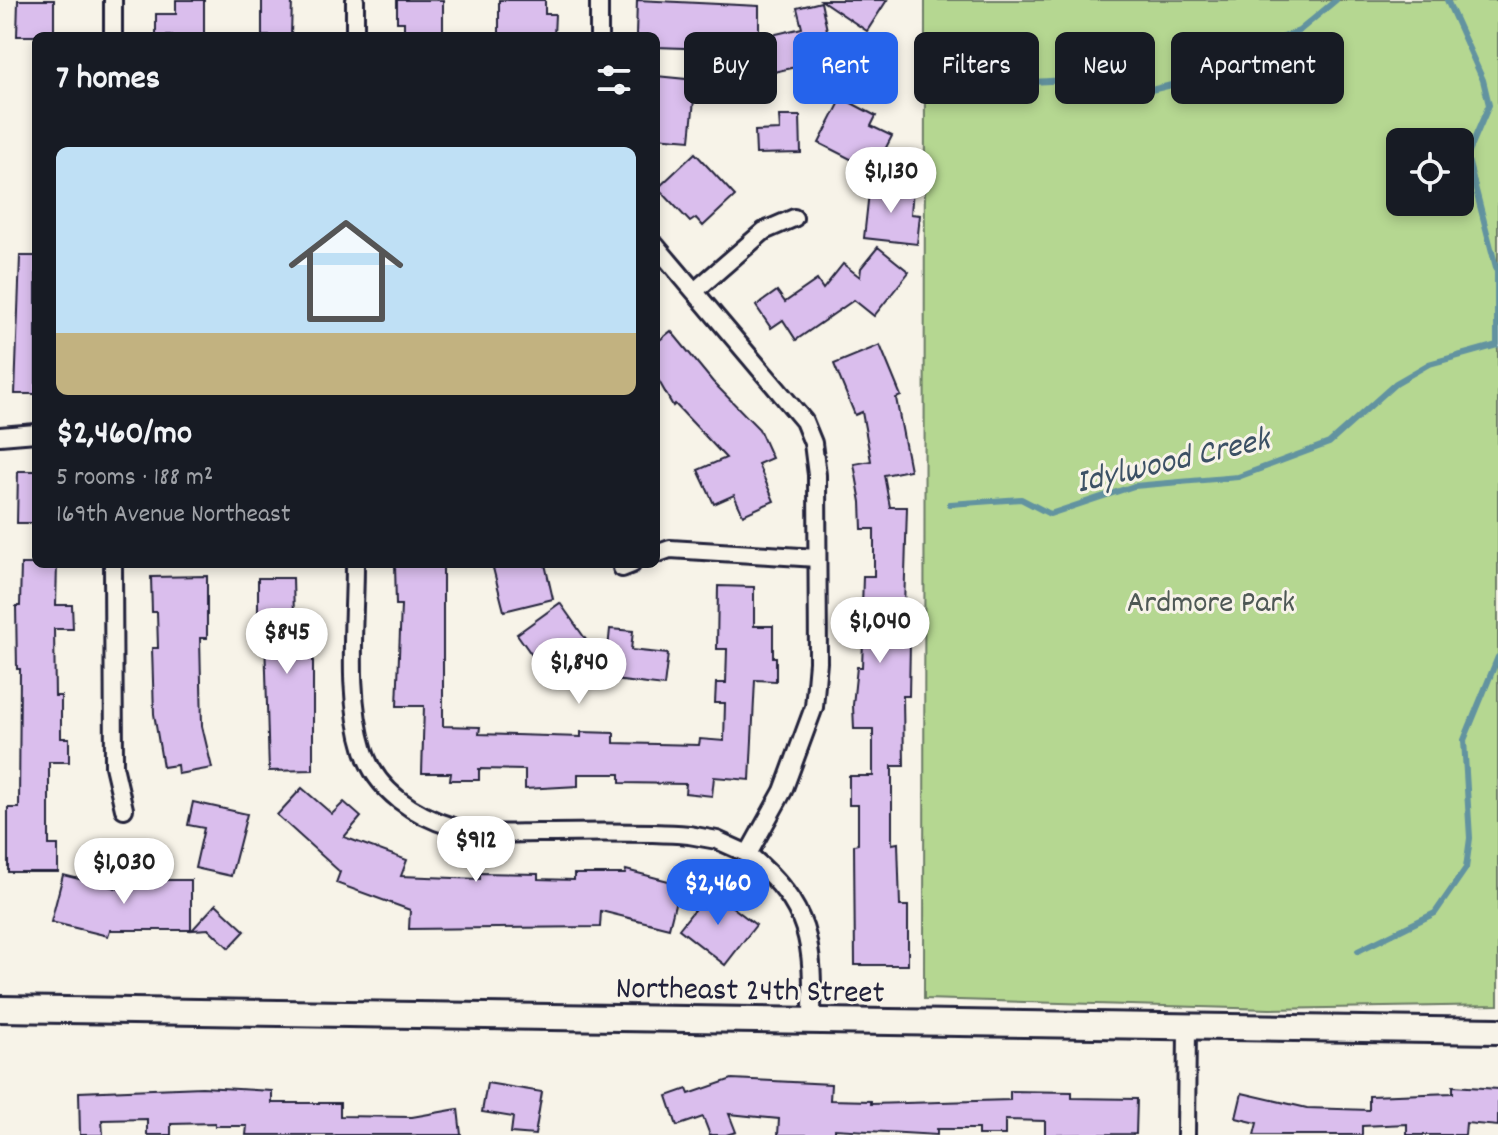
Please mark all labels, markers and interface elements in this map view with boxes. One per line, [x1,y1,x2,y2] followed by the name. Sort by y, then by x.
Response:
[684,32,777,104] chip: Buy
[793,32,898,104] chip: Rent
[914,32,1039,104] chip: Filters
[1055,32,1155,104] chip: New
[1171,32,1344,104] chip: Apartment
[56,56,160,105] text: 7 homes
[592,58,636,102] icon: filters
[1386,128,1474,216] map controls
[1386,128,1474,216] button: locate
[826,147,956,215] pin: $1,130
[863,154,919,191] text: $1,130
[274,199,418,343] icon: home
[56,411,192,460] text: $2,460/mo
[1071,417,1278,509] water label: Idylwood Creek
[56,460,213,497] text: 5 rooms · 188 m²
[56,497,291,534] text: 169th Avenue Northeast
[1127,582,1295,628] park label: Ardmore Park
[815,597,945,665] pin: $1,040
[849,604,911,641] text: $1,040
[240,608,334,676] pin: $845
[264,615,310,652] text: $845
[514,638,644,706] pin: $1,840
[549,645,609,682] text: $1,840
[429,816,523,884] pin: $912
[455,823,497,860] text: $912
[59,838,189,906] pin: $1,030
[92,845,156,882] text: $1,030
[653,859,783,927] pin: $2,460
[684,866,752,903] text: $2,460
[615,968,885,1018] street label: Northeast 24th Street

